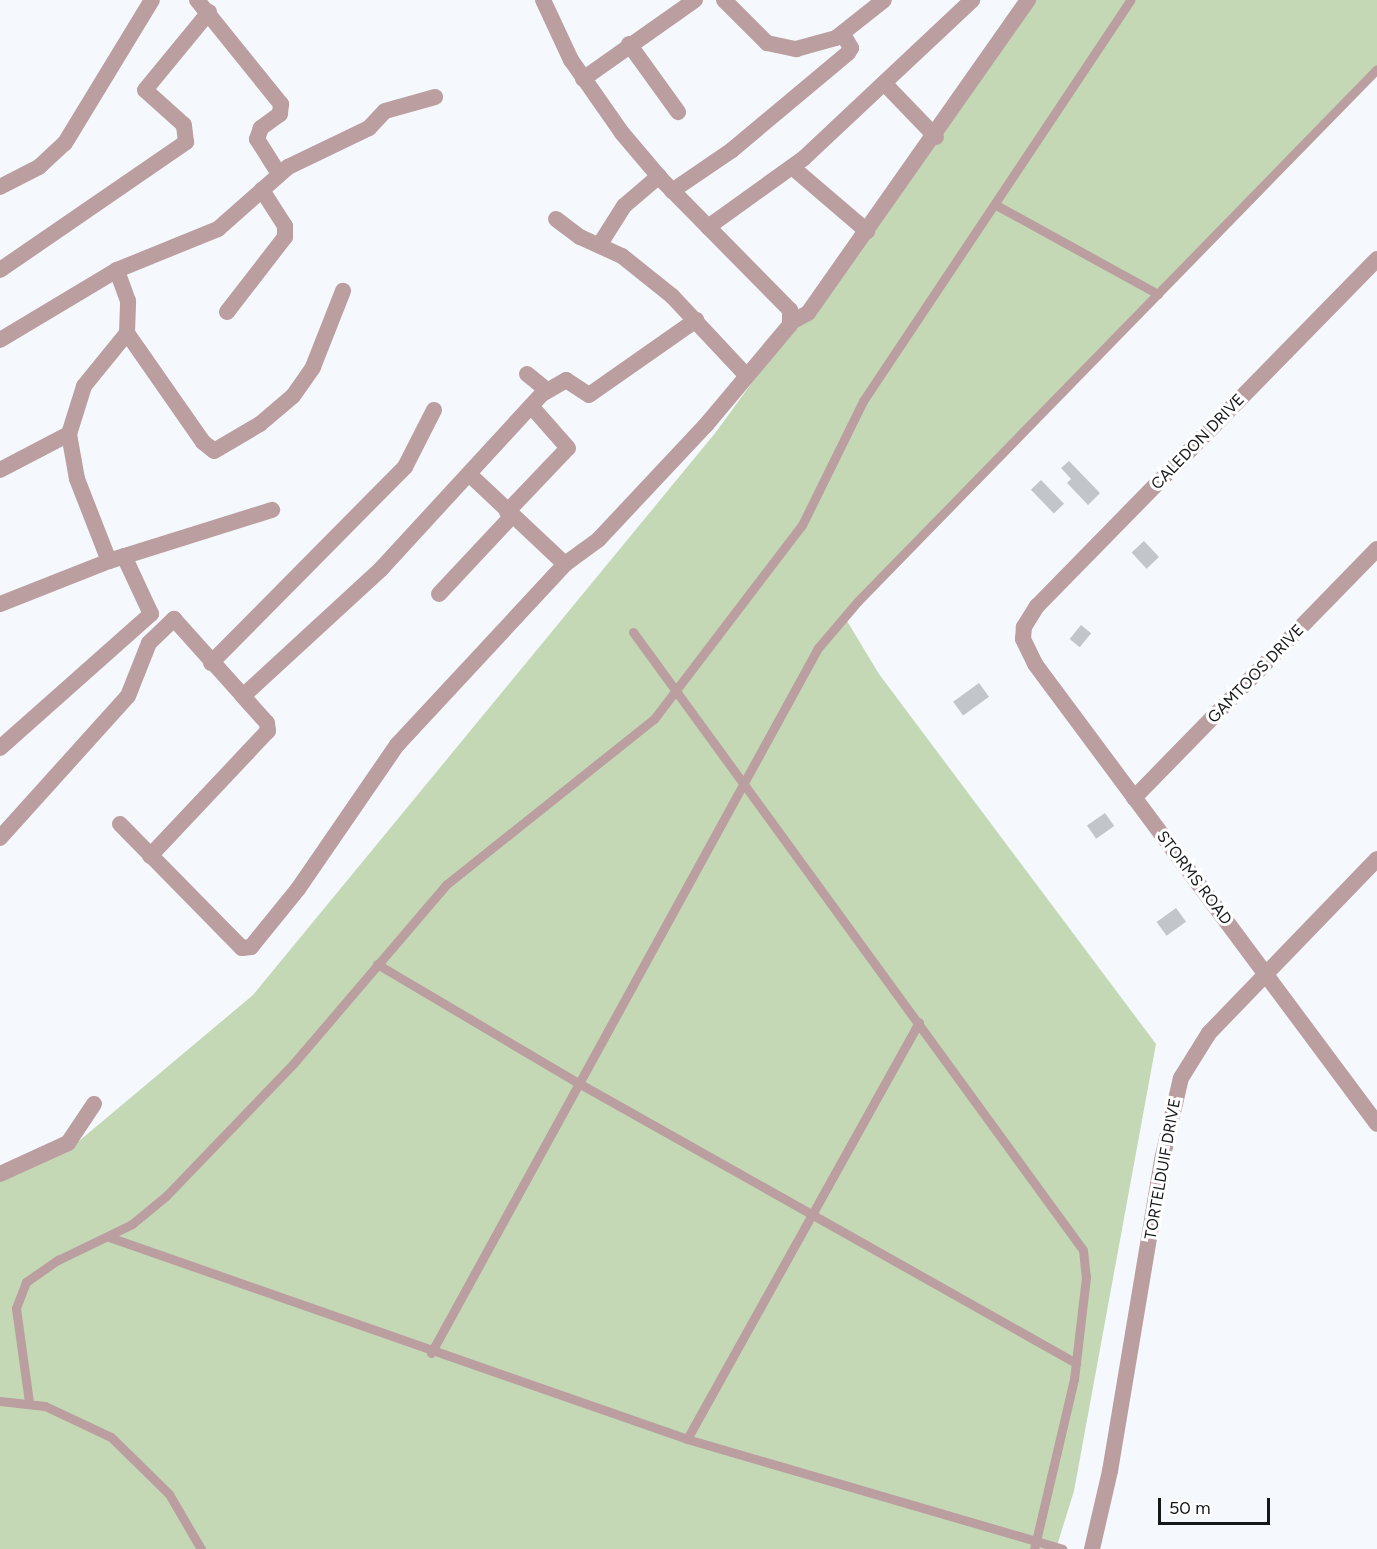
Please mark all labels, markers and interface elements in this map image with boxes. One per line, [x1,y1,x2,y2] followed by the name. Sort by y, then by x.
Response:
[1147,390,1249,494] street label: CALEDON DRIVE
[1204,621,1308,727] street label: GAMTOOS DRIVE
[1152,827,1236,929] street label: STORMS ROAD
[1141,1097,1185,1241] street label: TORTELDUIF DRIVE
[1161,1486,1274,1524] scale bar
[1169,1497,1211,1519] text: 50 m

